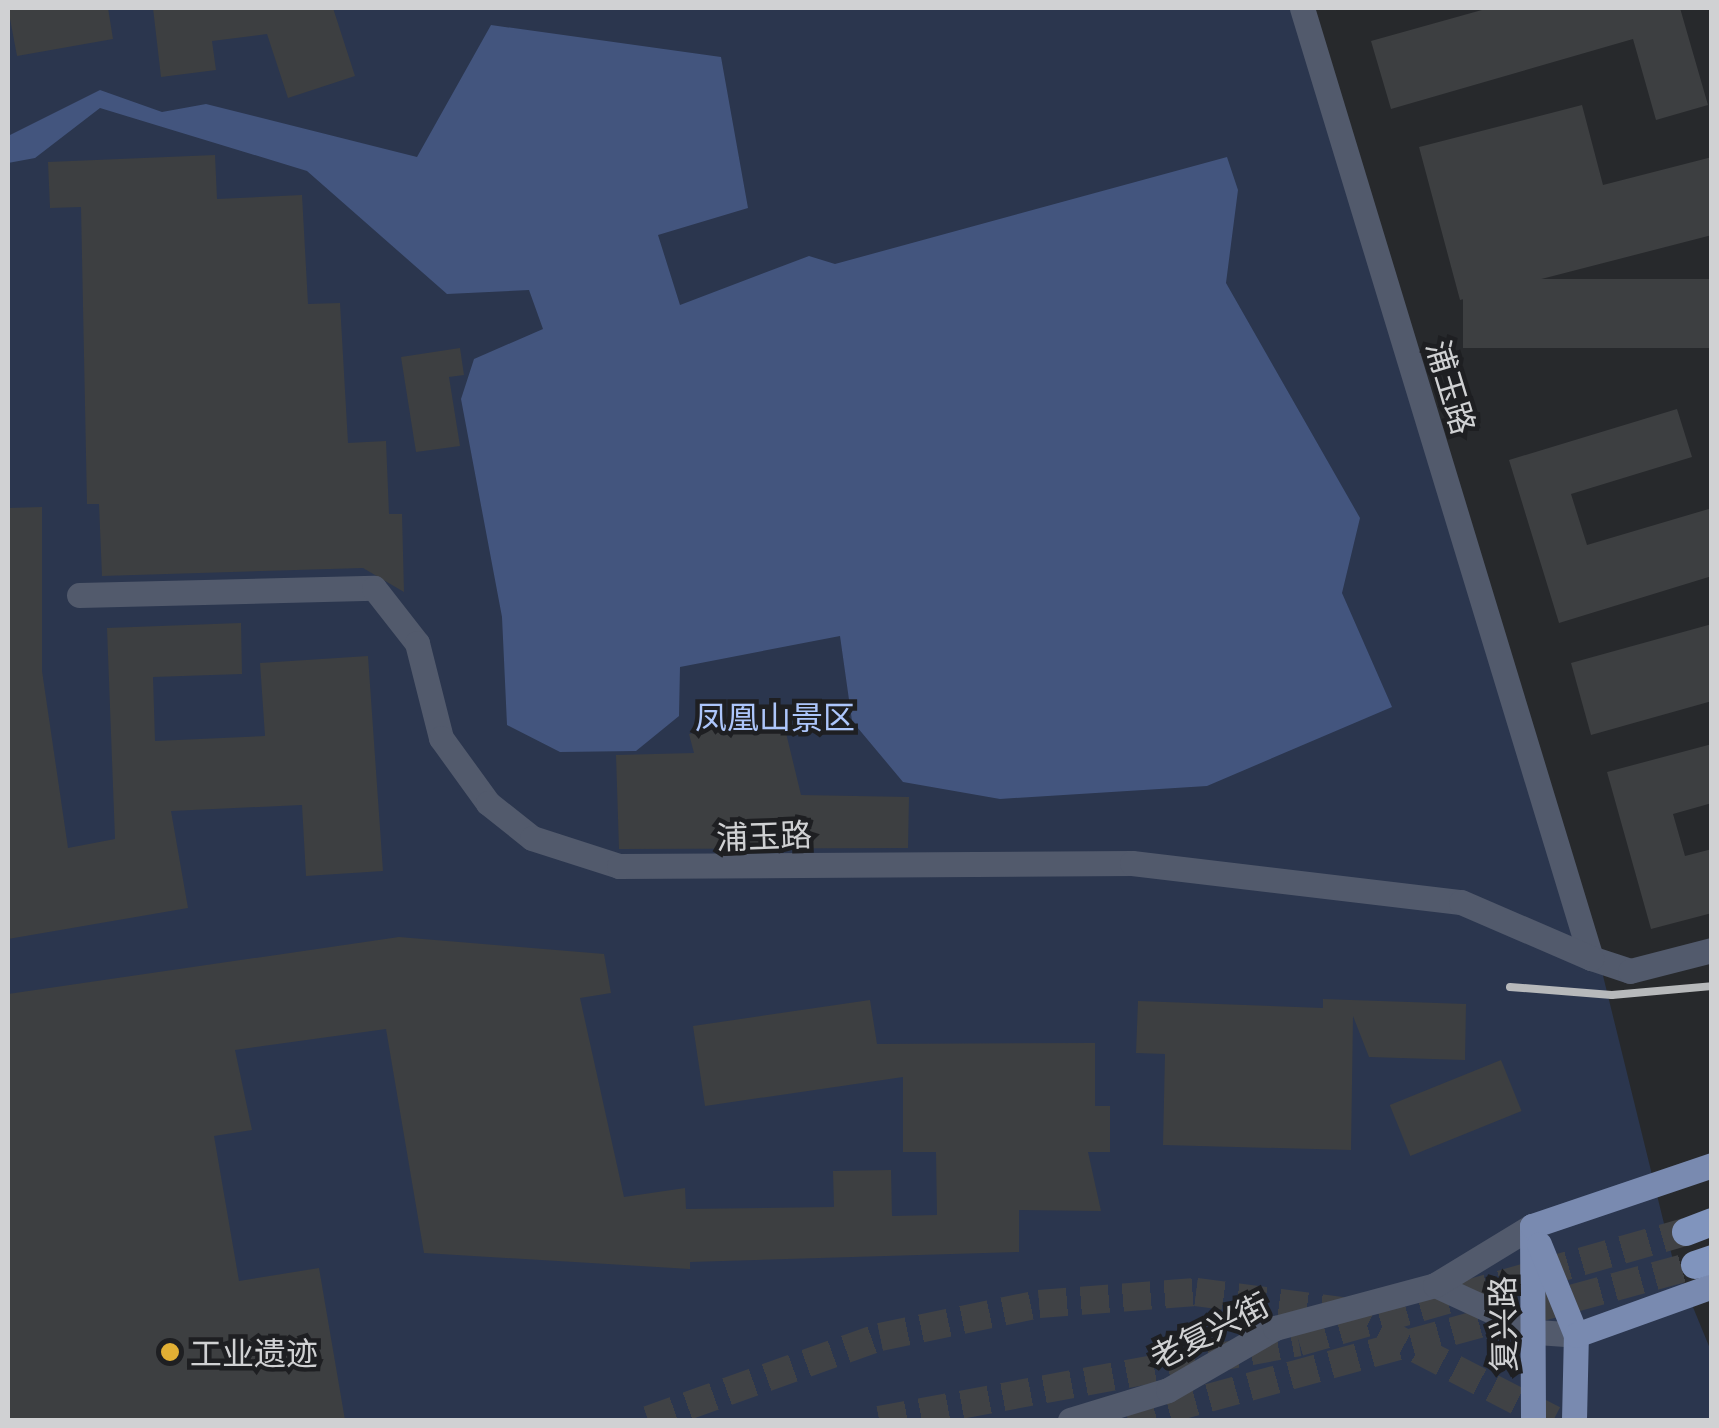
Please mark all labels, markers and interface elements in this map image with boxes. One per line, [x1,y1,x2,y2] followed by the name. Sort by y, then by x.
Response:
[1420,335,1484,439] street label: 浦玉路
[695,697,855,735] park label: 凤凰山景区
[715,814,813,856] street label: 浦玉路
[1482,1276,1522,1372] street label: 复兴路
[1143,1284,1275,1376] street label: 老复兴街
[190,1333,318,1371] place label: 工业遗迹
[159,1341,181,1363] marker: 工业遗迹

